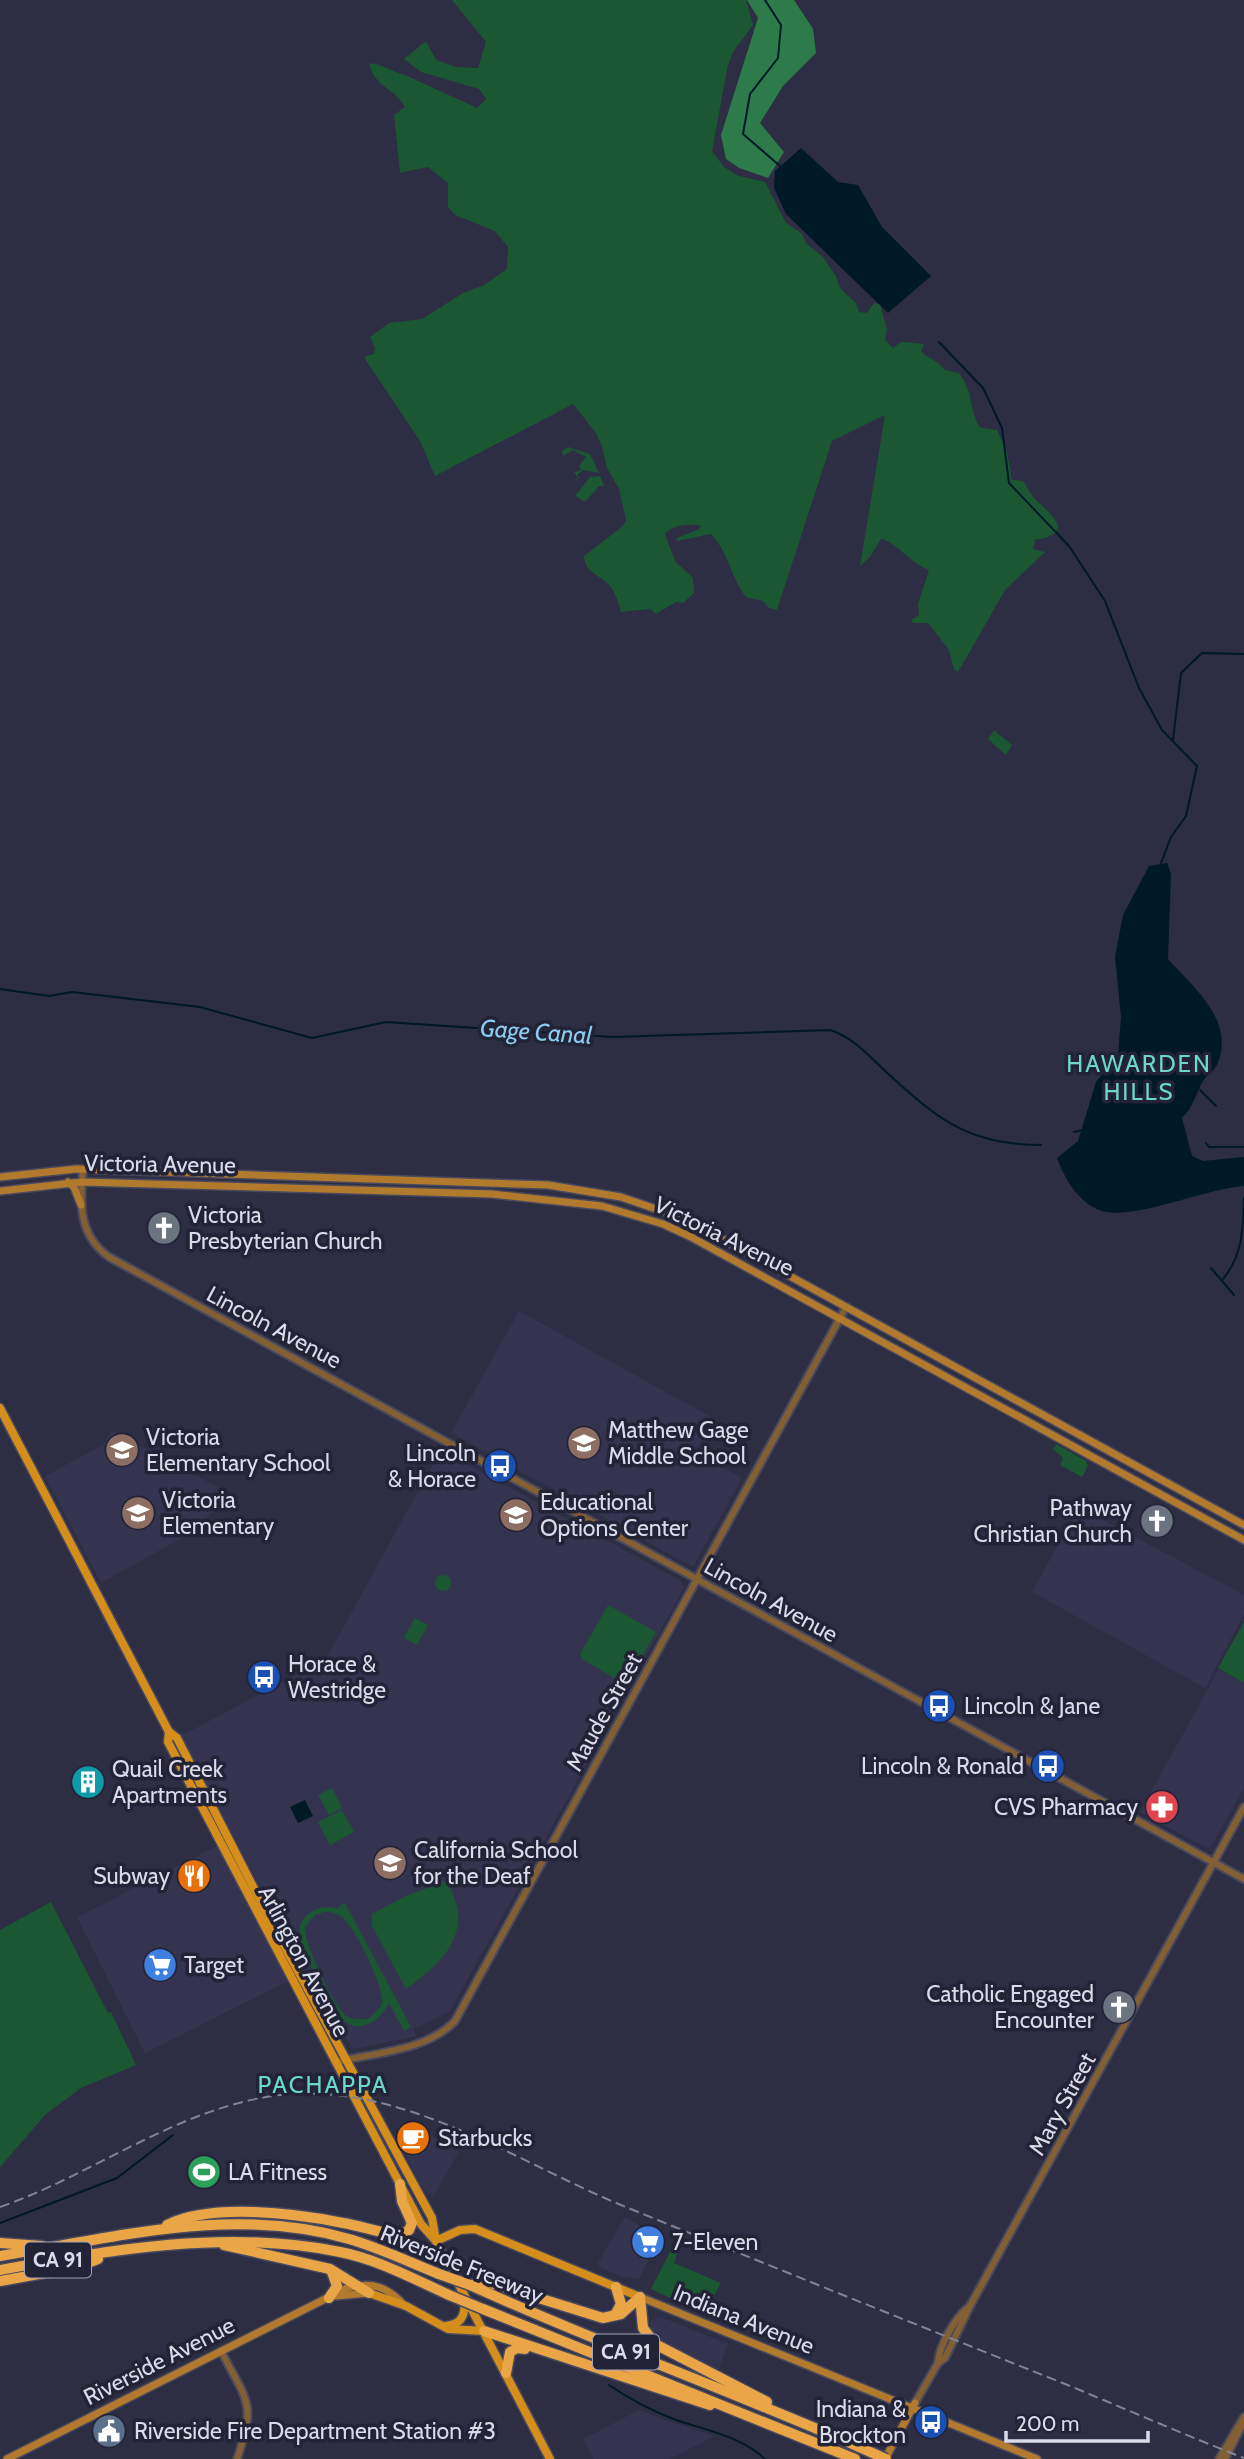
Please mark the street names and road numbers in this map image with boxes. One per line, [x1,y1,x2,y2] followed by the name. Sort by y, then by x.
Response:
[84,1149,236,1179] street label: Victoria Avenue
[650,1190,799,1282] street label: Victoria Avenue
[202,1280,346,1374] street label: Lincoln Avenue
[699,1552,843,1648] street label: Lincoln Avenue
[560,1648,648,1776] street label: Maude Street
[252,1881,356,2042] street label: Arlington Avenue
[1022,2048,1102,2160] street label: Mary Street
[376,2219,548,2310] street label: Riverside Freeway
[25,2242,91,2278] road number: CA 91
[670,2278,819,2360] street label: Indiana Avenue
[79,2311,239,2411] street label: Riverside Avenue
[593,2334,659,2370] road number: CA 91

